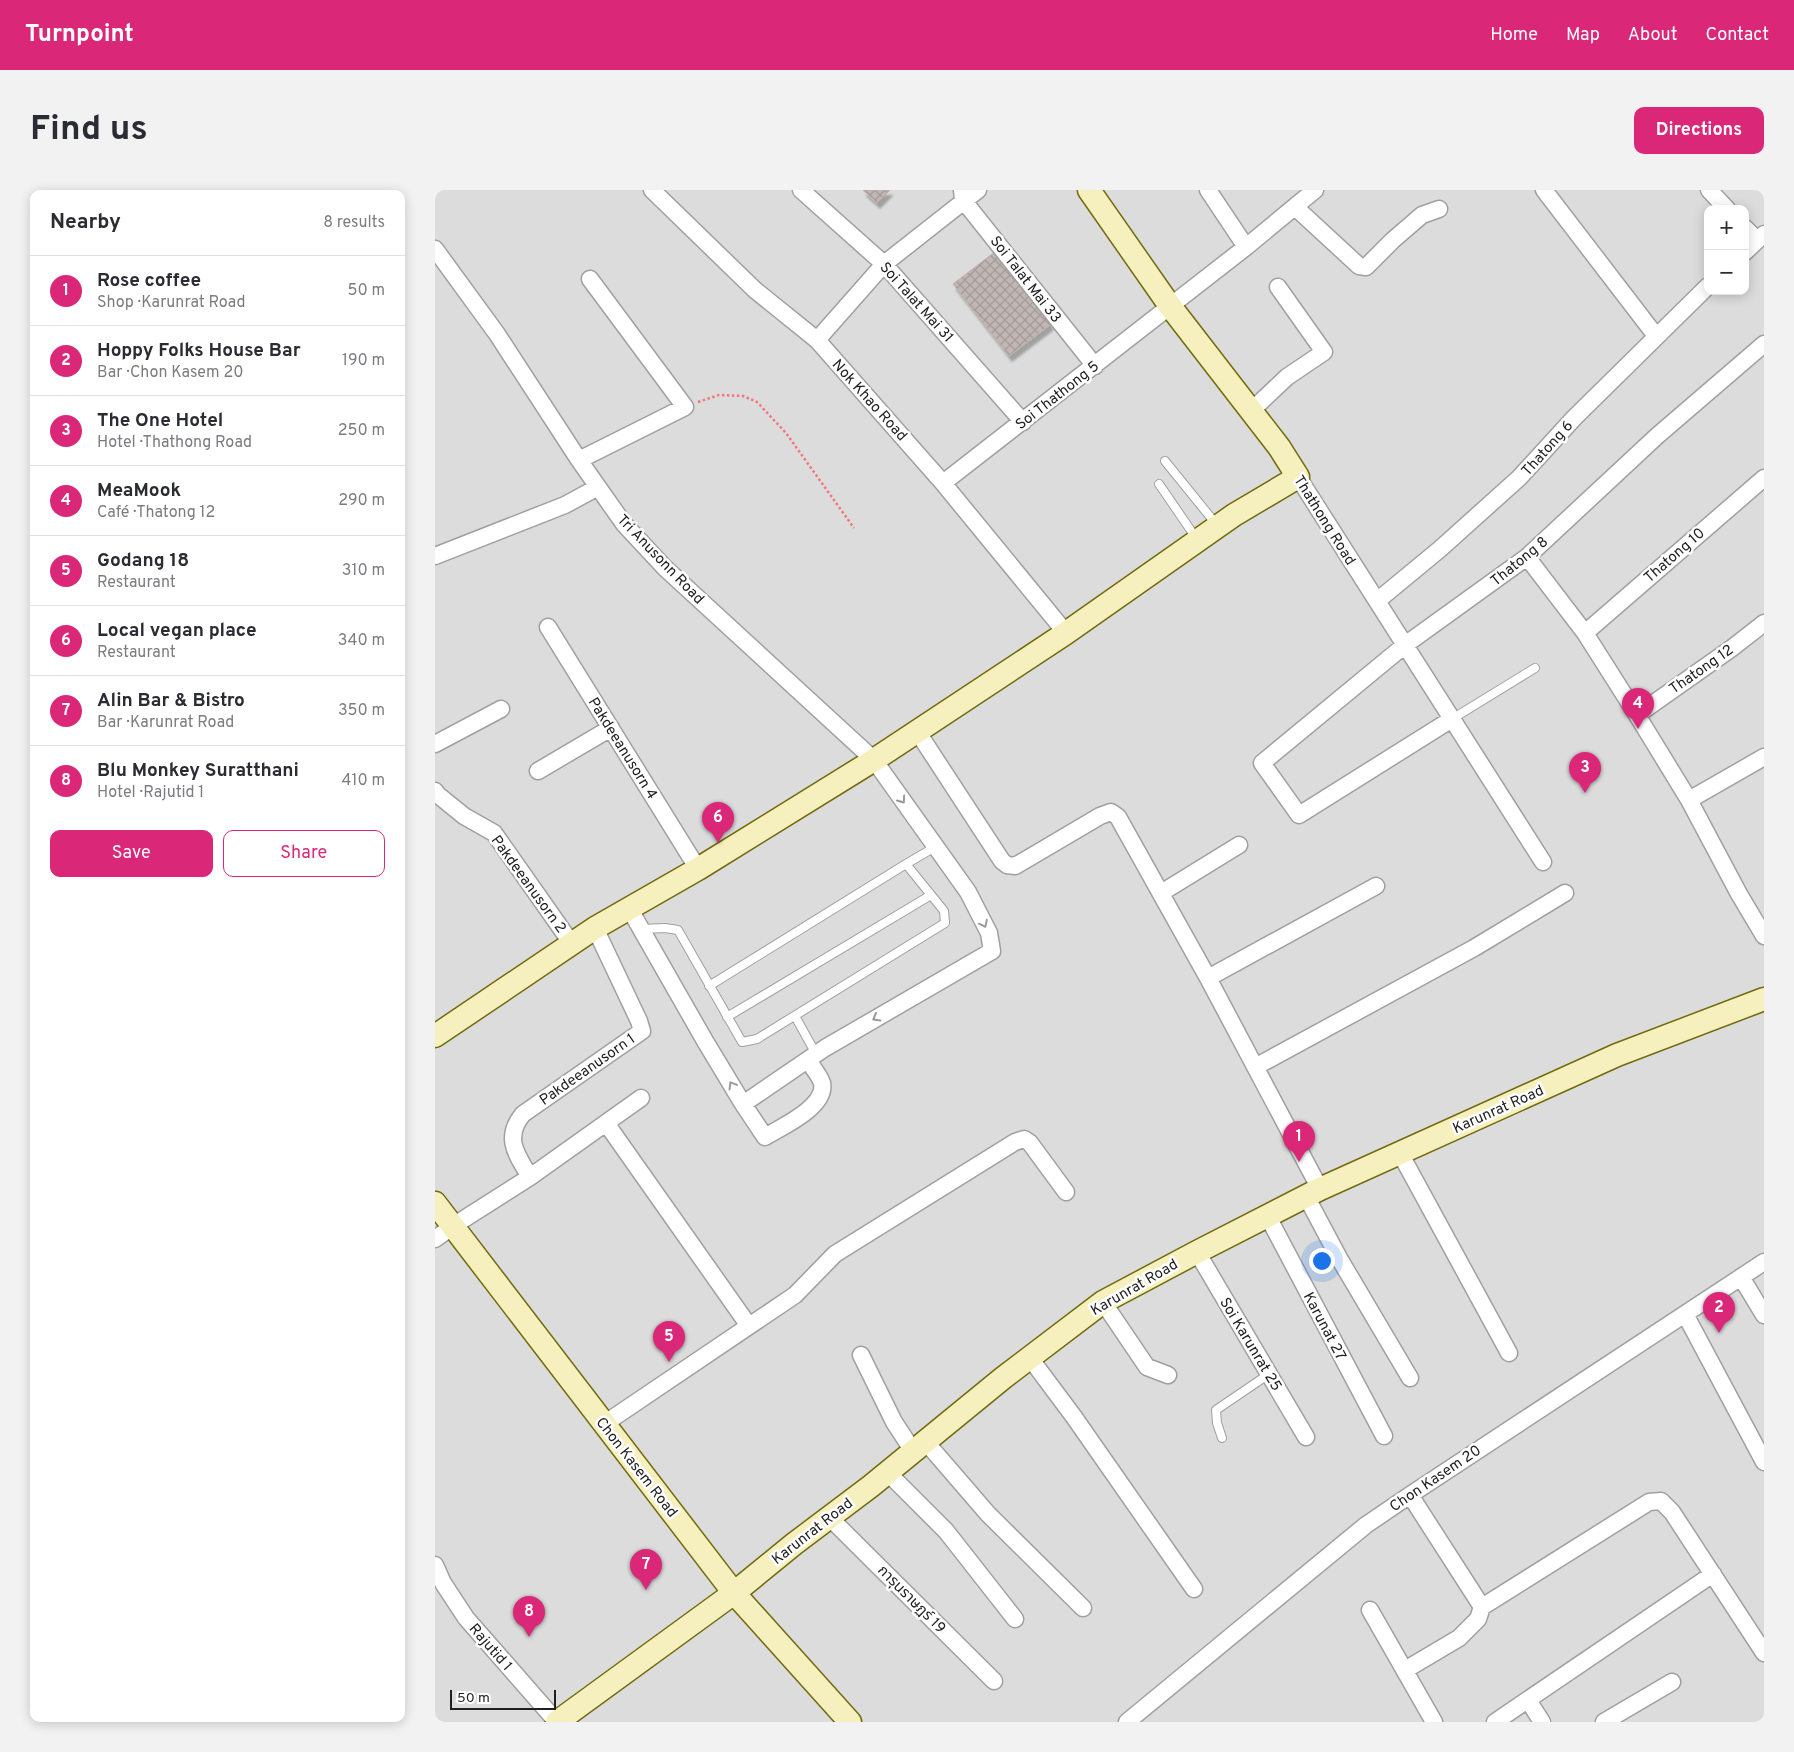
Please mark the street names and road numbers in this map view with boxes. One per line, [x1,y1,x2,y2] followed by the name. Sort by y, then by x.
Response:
[985,233,1065,327] street label: Soi Talat Mai 33
[875,259,957,347] street label: Soi Talat Mai 31
[827,356,911,446] street label: Nok Khao Road
[1012,358,1104,435] street label: Soi Thathong 5
[1518,417,1578,481] street label: Thatong 6
[1288,472,1359,569] street label: Thathong Road
[612,511,708,609] street label: Tri Anusonn Road
[1641,524,1709,588] street label: Thatong 10
[1487,533,1553,591] street label: Thatong 8
[1666,641,1738,699] street label: Thatong 12
[583,694,661,803] street label: Pakdeeanusorn 4
[486,832,570,938] street label: Pakdeeanusorn 2
[536,1030,640,1110] street label: Pakdeeanusorn 1
[1450,1082,1547,1139] street label: Karunrat Road
[1088,1256,1182,1321] street label: Karunrat Road
[1298,1289,1350,1364] street label: Karunat 27
[1214,1294,1285,1395] street label: Soi Karunrat 25
[591,1414,681,1522] street label: Chon Kasem Road
[1386,1442,1485,1517] street label: Chon Kasem 20
[769,1495,857,1570] street label: Karunrat Road
[873,1562,949,1638] street label: การุนราษฏร์ 19
[464,1620,516,1676] street label: Rajutid 1

